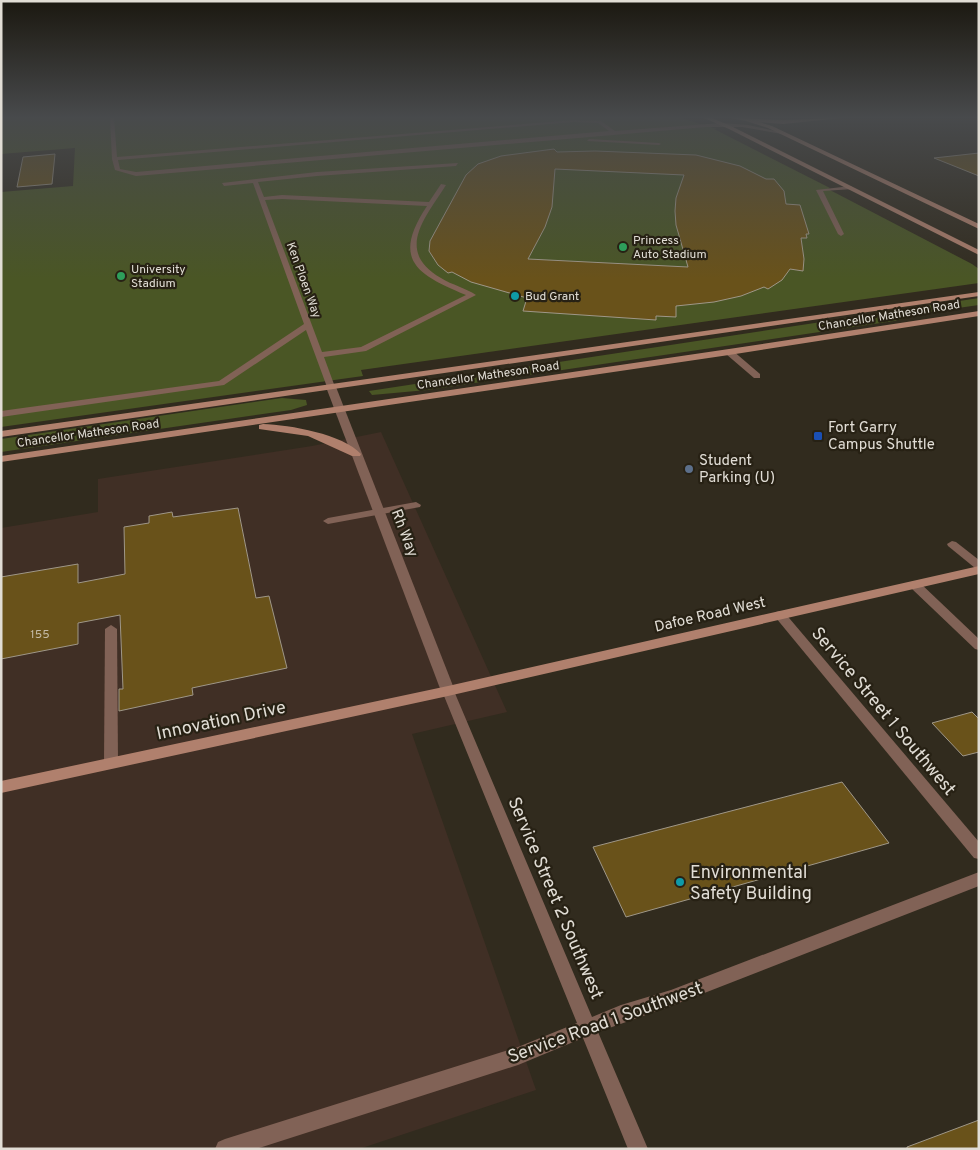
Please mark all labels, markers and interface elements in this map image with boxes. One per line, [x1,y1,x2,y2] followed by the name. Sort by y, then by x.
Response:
[633,233,707,263] place label: Princess Auto Stadium
[282,240,324,321] street label: Ken Ploen Way
[617,241,629,253] marker: Princess Auto Stadium
[131,262,186,292] place label: University Stadium
[115,270,127,282] marker: University Stadium
[525,289,579,305] place label: Bud Grant
[509,290,521,302] marker: Bud Grant
[817,297,961,335] street label: Chancellor Matheson Road
[416,358,560,394] street label: Chancellor Matheson Road
[16,416,160,452] street label: Chancellor Matheson Road
[828,419,935,455] place label: Fort Garry Campus Shuttle
[812,430,824,442] marker: Fort Garry Campus Shuttle
[699,452,775,488] place label: Student Parking (U)
[683,463,695,475] marker: Student Parking (U)
[386,507,421,560] street label: Rh Way
[653,593,768,637] street label: Dafoe Road West
[805,623,960,801] street label: Service Street 1 Southwest
[30,627,50,643] house number: 155
[154,697,288,746] street label: Innovation Drive
[502,794,608,1003] street label: Service Street 2 Southwest
[690,862,812,906] place label: Environmental Safety Building
[674,876,686,888] marker: Environmental Safety Building
[505,977,706,1069] street label: Service Road 1 Southwest

